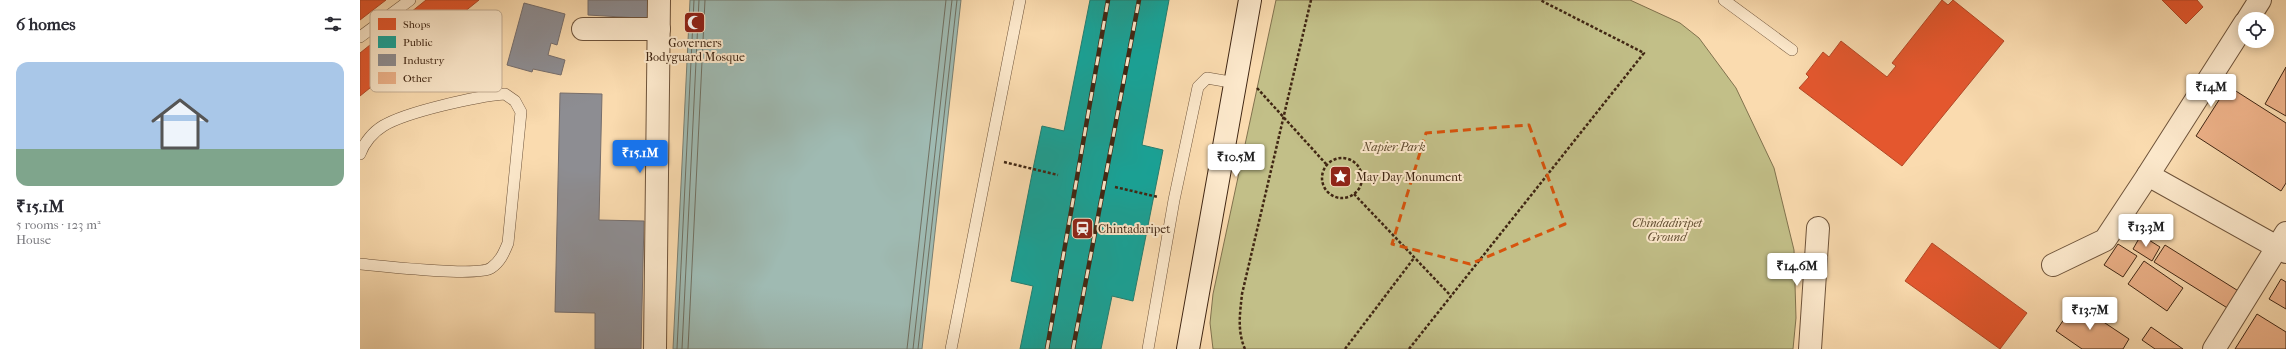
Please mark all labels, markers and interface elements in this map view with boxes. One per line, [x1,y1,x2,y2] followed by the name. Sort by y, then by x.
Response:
[682,9,708,35] mosque icon: Governers Bodyguard Mosque
[370,10,502,92] legend
[2238,12,2274,48] map controls
[2238,12,2274,48] button: locate
[322,13,344,35] icon: filters
[16,14,76,34] text: 6 homes
[403,18,430,31] text: Shops
[403,36,433,49] text: Public
[645,36,745,64] place label: Governers Bodyguard Mosque
[403,54,445,67] text: Industry
[403,72,432,85] text: Other
[2187,74,2235,108] pin: ₹14M
[2195,79,2227,94] text: ₹14M
[144,88,216,160] icon: home
[607,140,673,174] pin: ₹15.1M
[1362,140,1425,154] park label: Napier Park
[1203,144,1269,178] pin: ₹10.5M
[622,145,658,160] text: ₹15.1M
[1217,149,1255,164] text: ₹10.5M
[1328,164,1354,190] place icon: May Day Monument
[1356,170,1463,184] place label: May Day Monument
[16,196,64,216] text: ₹15.1M
[2113,214,2179,248] pin: ₹13.3M
[1069,216,1095,242] station icon: Chintadaripet
[1632,216,1703,244] park label: Chindadiripet Ground
[16,217,101,232] text: 5 rooms · 123 m²
[2127,219,2165,234] text: ₹13.3M
[1098,222,1171,236] place label: Chintadaripet
[16,232,51,247] text: House
[1764,253,1830,287] pin: ₹14.6M
[1776,258,1818,273] text: ₹14.6M
[2057,297,2123,331] pin: ₹13.7M
[2071,302,2109,317] text: ₹13.7M

